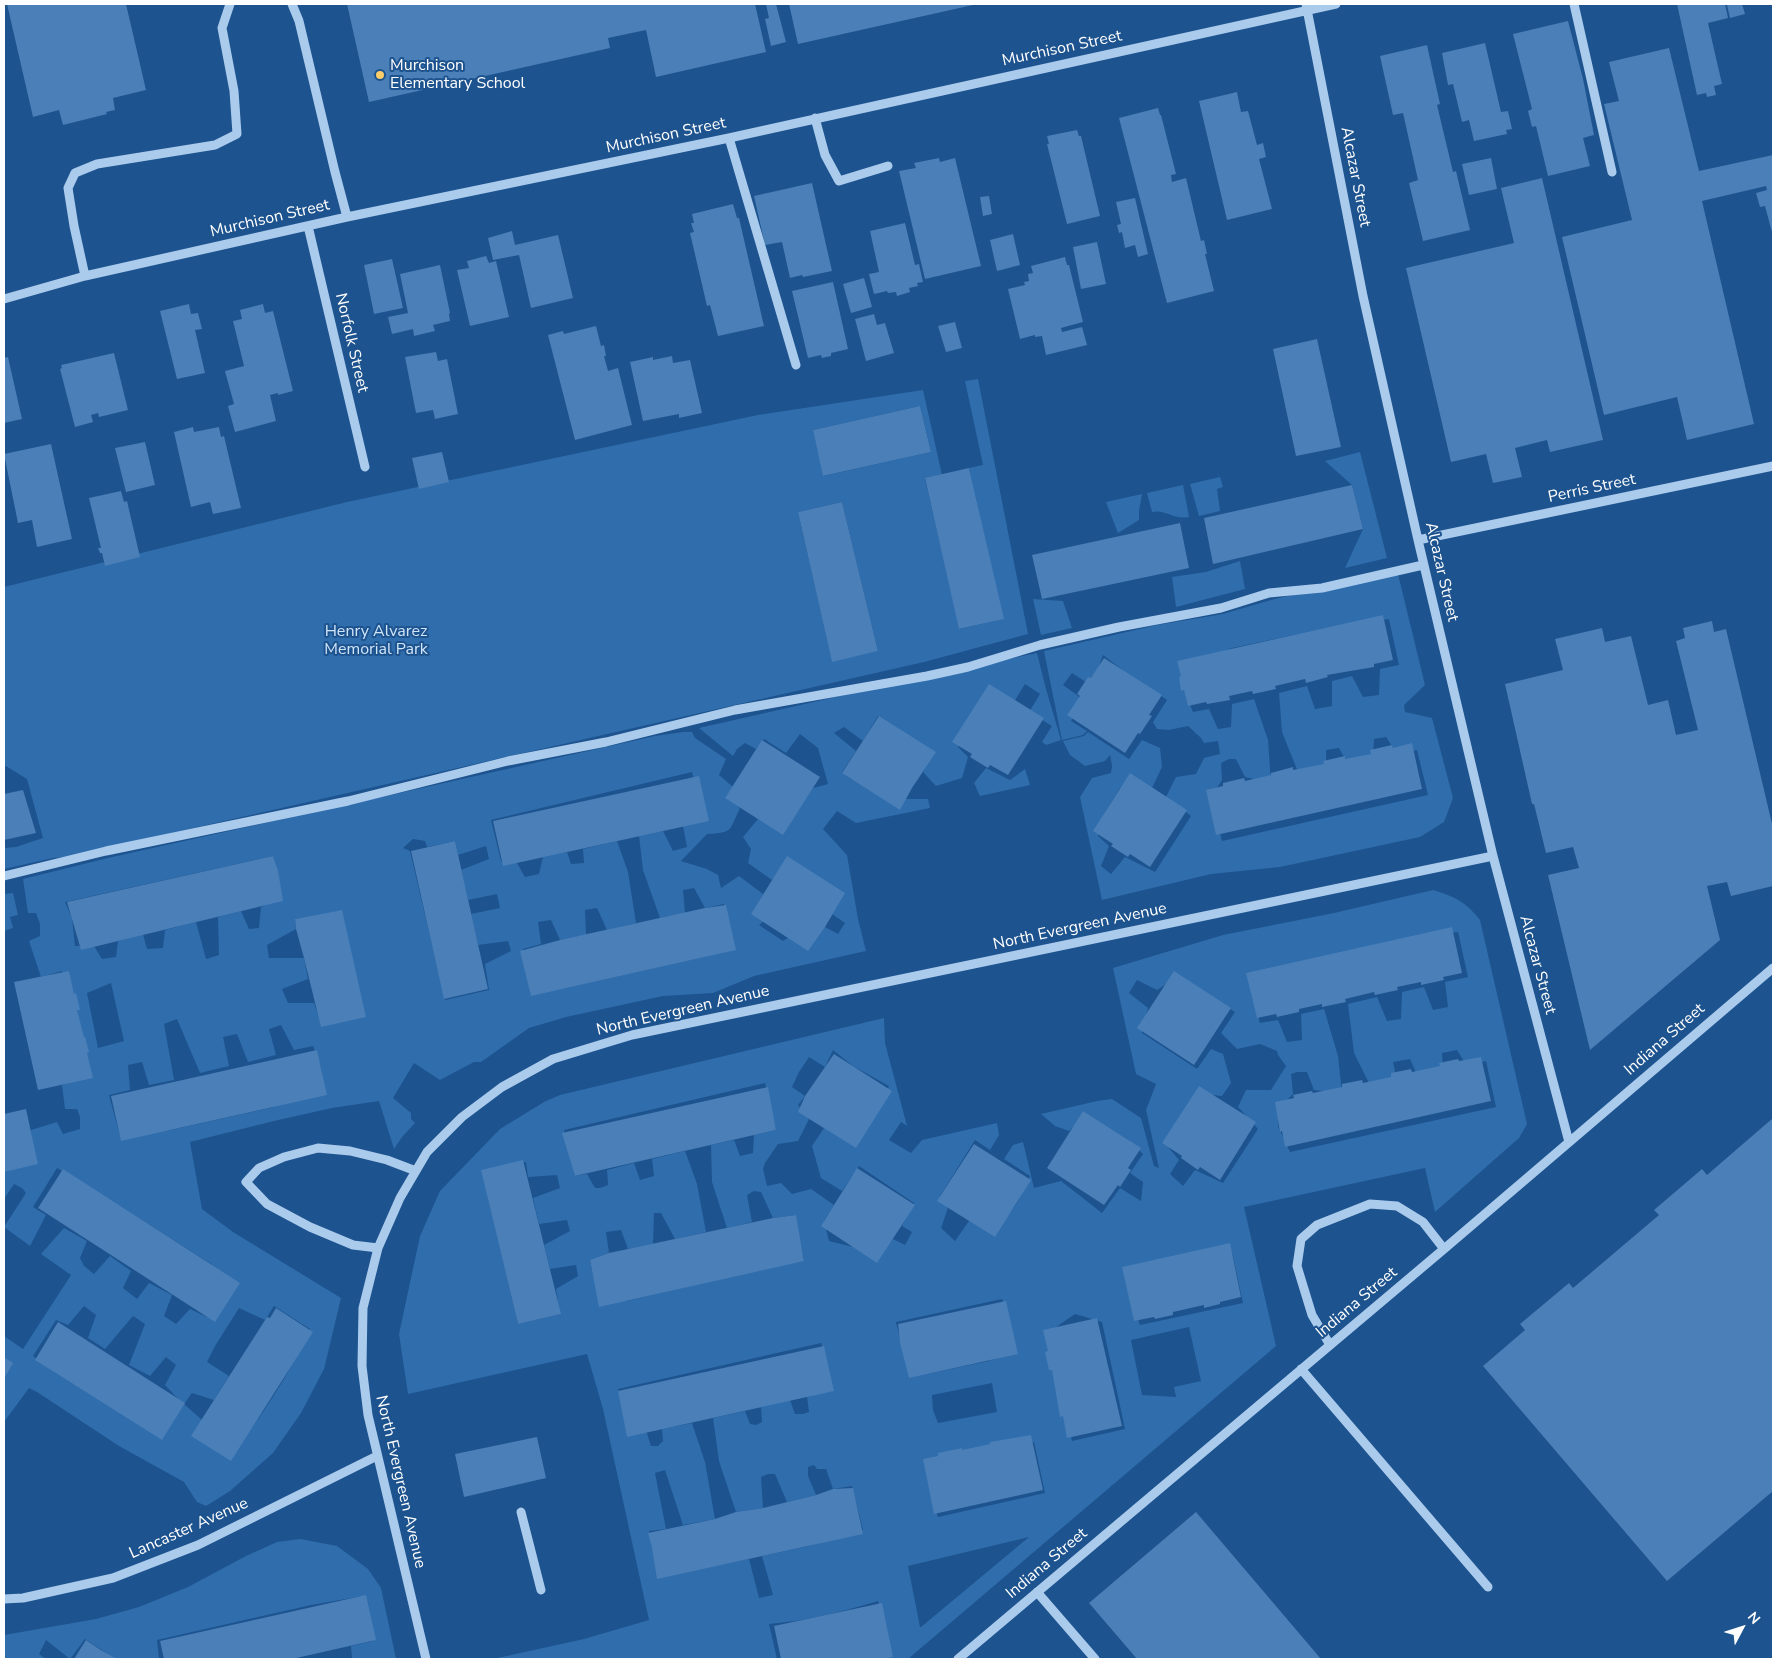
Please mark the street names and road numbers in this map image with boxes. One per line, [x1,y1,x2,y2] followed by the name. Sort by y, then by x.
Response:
[1000,27,1124,71] street label: Murchison Street
[604,114,728,158] street label: Murchison Street
[1336,125,1374,229] street label: Alcazar Street
[208,196,332,242] street label: Murchison Street
[330,291,372,395] street label: Norfolk Street
[1547,470,1637,508] street label: Perris Street
[1420,520,1462,624] street label: Alcazar Street
[992,899,1168,955] street label: North Evergreen Avenue
[1515,914,1559,1016] street label: Alcazar Street
[595,982,771,1040] street label: North Evergreen Avenue
[1621,1000,1709,1080] street label: Indiana Street
[1313,1263,1401,1343] street label: Indiana Street
[371,1394,429,1570] street label: North Evergreen Avenue
[127,1494,251,1564] street label: Lancaster Avenue
[1003,1524,1091,1604] street label: Indiana Street

